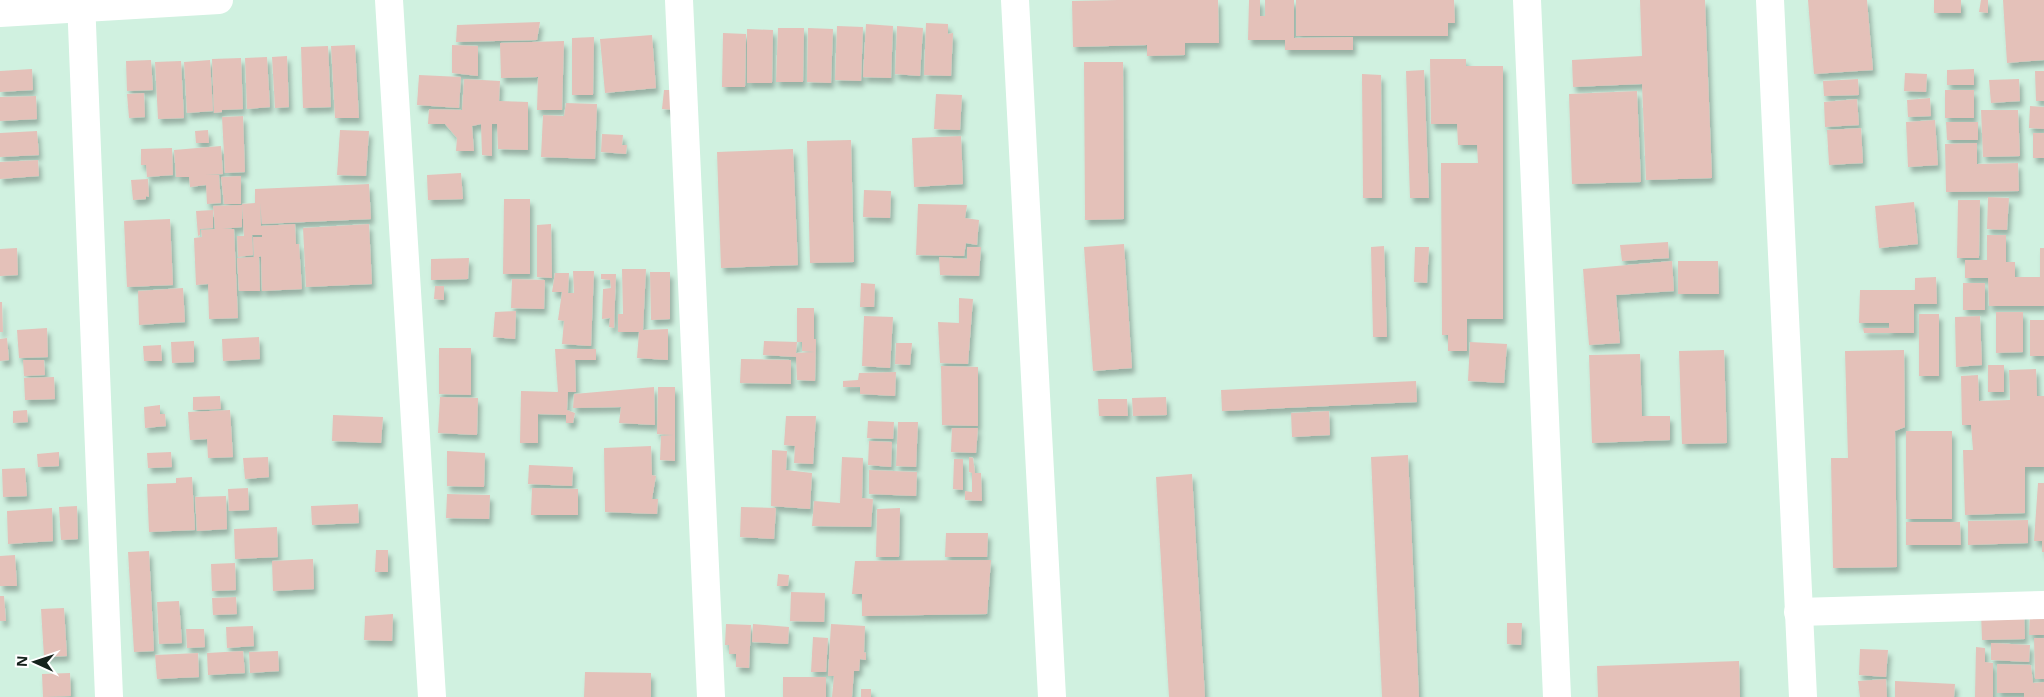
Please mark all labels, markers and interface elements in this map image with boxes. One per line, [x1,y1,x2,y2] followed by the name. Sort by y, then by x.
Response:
[10,637,60,687] north arrow
[12,655,31,667] text: N

